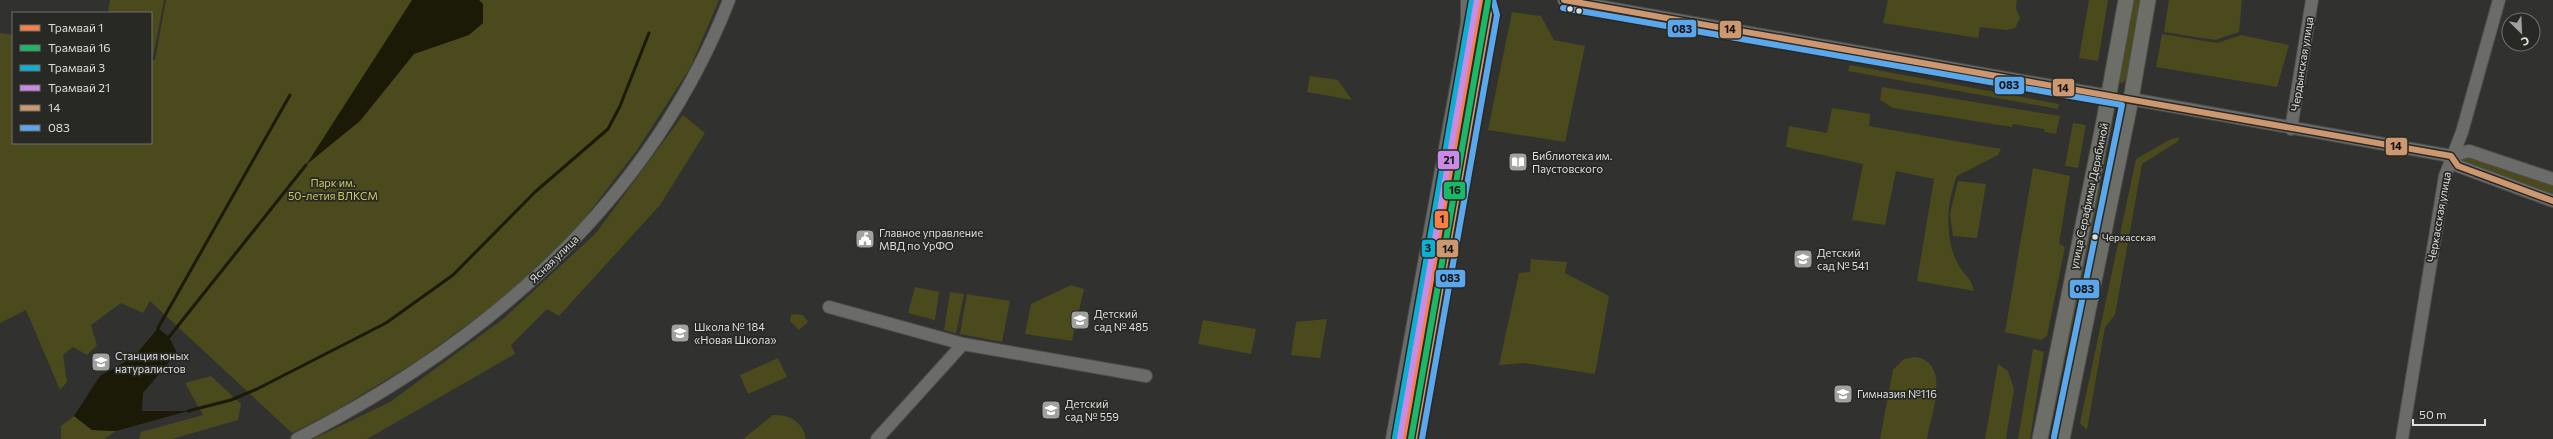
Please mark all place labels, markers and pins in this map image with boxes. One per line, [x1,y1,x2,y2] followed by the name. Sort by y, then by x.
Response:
[1565,4,1575,14] unlabelled marker
[1574,6,1584,16] unlabelled marker
[1532,149,1613,175] place label: Библиотека им. Паустовского
[1507,151,1529,173] library icon: Библиотека им. Паустовского
[879,226,983,252] place label: Главное управление МВД по УрФО
[854,228,876,250] public building icon: Главное управление МВД по УрФО
[2102,231,2156,243] place label: Черкасская
[2090,232,2100,242] marker: Черкасская
[1817,246,1869,272] place label: Детский сад № 541
[1792,248,1814,270] school or university icon: Детский сад № 541
[1094,307,1148,333] place label: Детский сад № 485
[1069,309,1091,331] school or university icon: Детский сад № 485
[694,320,776,346] place label: Школа № 184 «Новая Школа»
[669,322,691,344] school or university icon: Школа № 184 «Новая Школа»
[115,349,189,375] place label: Станция юных натуралистов
[90,351,112,373] school or university icon: Станция юных натуралистов
[1832,383,1854,405] school or university icon: Гимназия №116
[1857,387,1937,400] place label: Гимназия №116
[1065,397,1119,423] place label: Детский сад № 559
[1040,399,1062,421] school or university icon: Детский сад № 559

